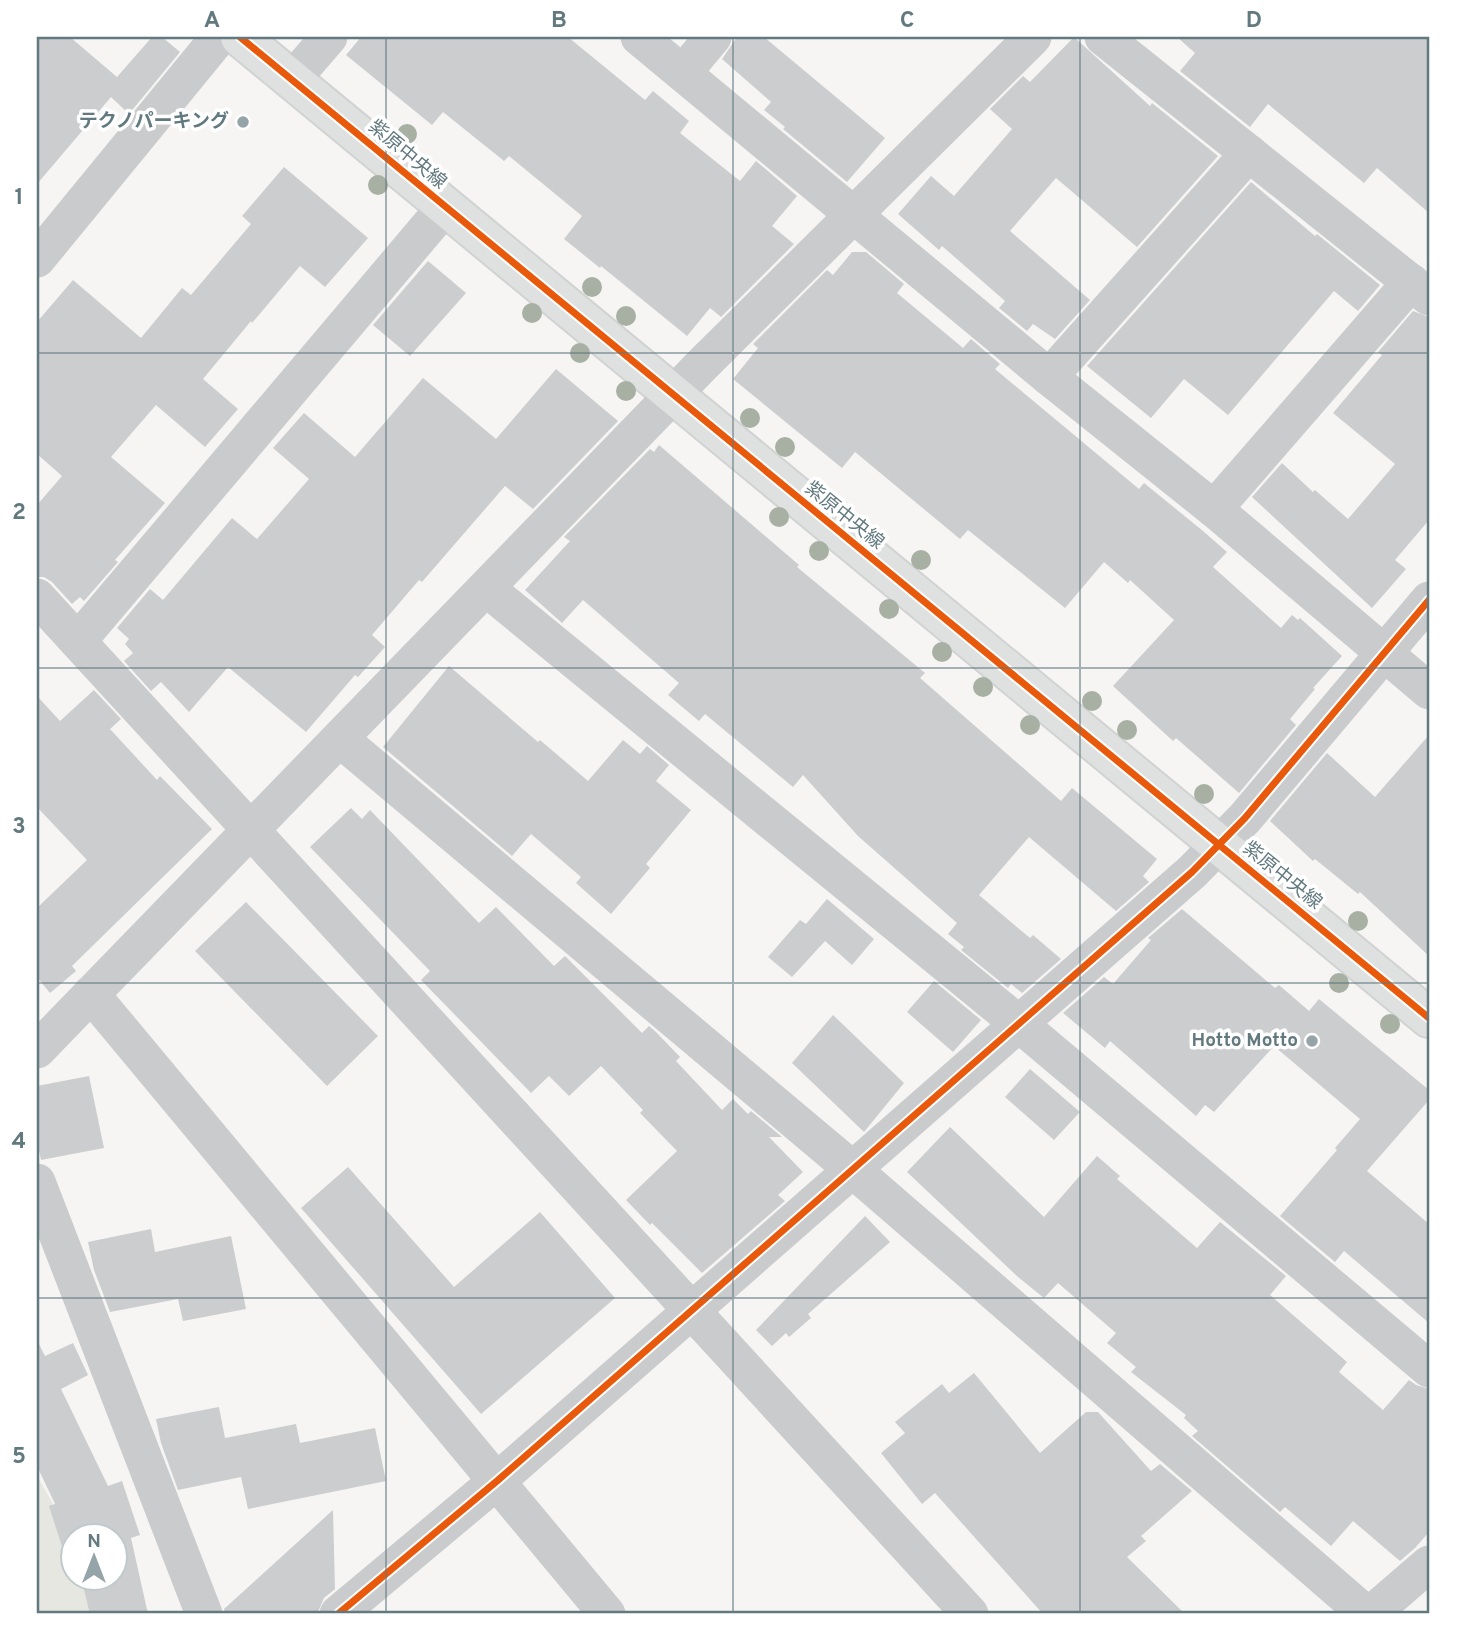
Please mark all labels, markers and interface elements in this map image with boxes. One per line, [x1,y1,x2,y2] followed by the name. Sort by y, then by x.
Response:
[204,7,220,36] text: A
[551,7,567,36] text: B
[900,7,914,36] text: C
[1246,7,1262,36] text: D
[79,110,229,134] place label: テクノパーキング
[235,114,251,130] marker: テクノパーキング
[363,115,451,195] street label: 紫原中央線
[14,184,24,213] text: 1
[800,477,888,555] street label: 紫原中央線
[12,499,26,528] text: 2
[12,813,26,842] text: 3
[1238,837,1326,915] street label: 紫原中央線
[1192,1029,1298,1053] place label: Hotto Motto
[1304,1033,1320,1049] marker: Hotto Motto
[12,1128,26,1157] text: 4
[12,1443,26,1472] text: 5
[60,1522,130,1592] north arrow
[87,1530,101,1554] text: N

